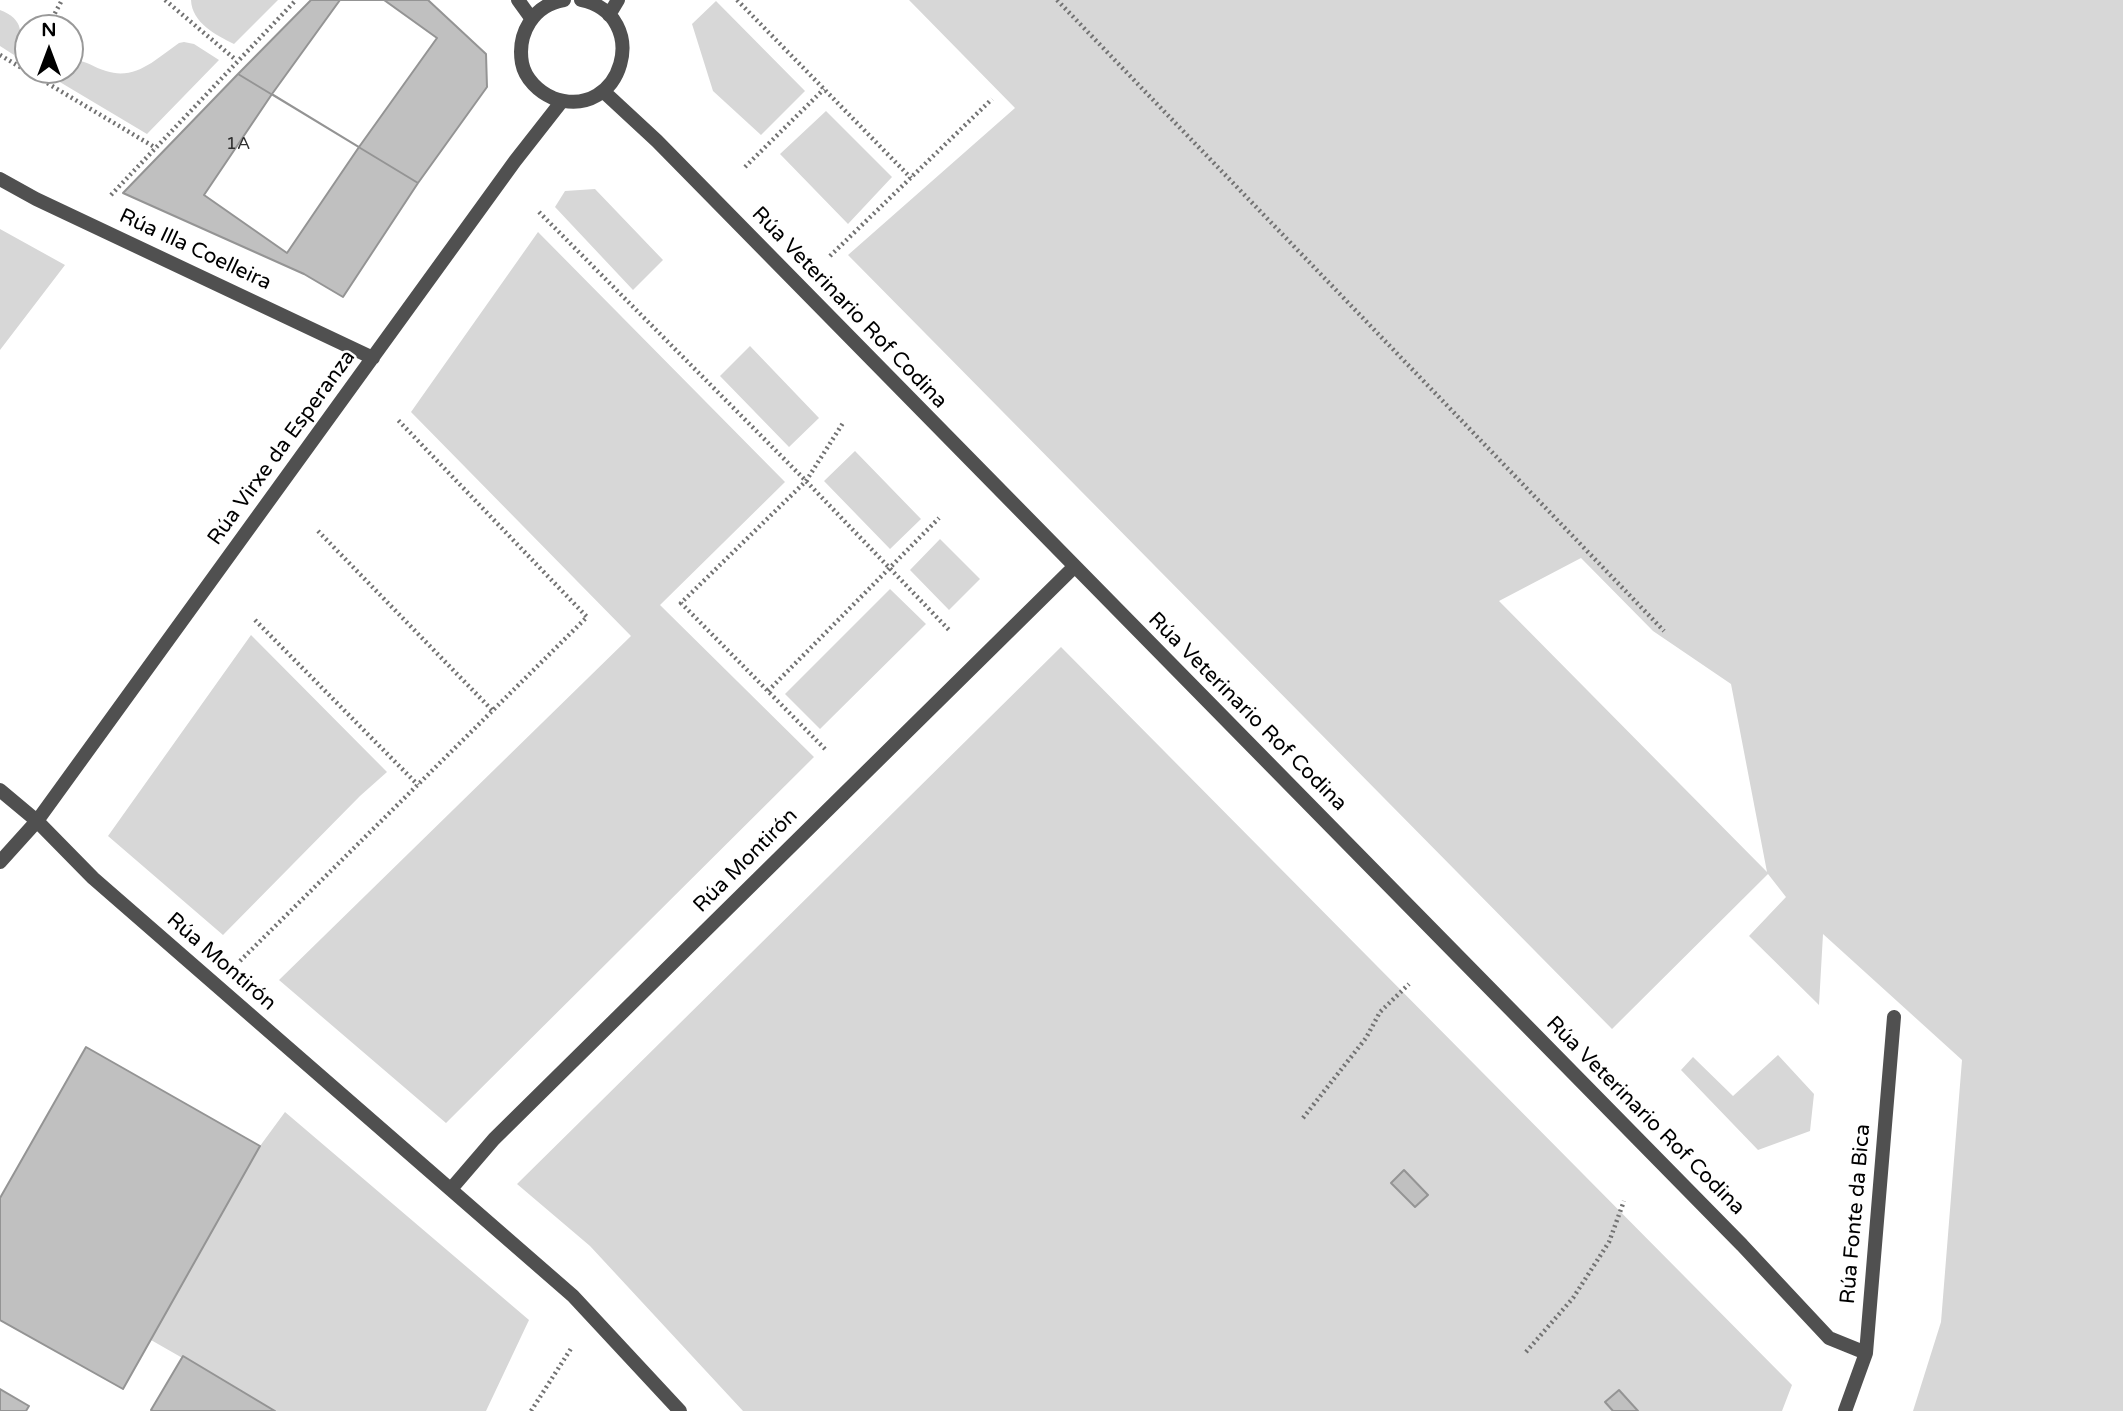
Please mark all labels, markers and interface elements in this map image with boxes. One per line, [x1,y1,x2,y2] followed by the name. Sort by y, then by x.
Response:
[14,14,84,84] north arrow
[41,19,57,41] text: N
[226,133,250,155] house number: 1A
[746,202,952,414] street label: Rúa Veterinario Rof Codina
[115,204,275,296] street label: Rúa Illa Coelleira
[203,346,361,550] street label: Rúa Virxe da Esperanza
[1142,607,1352,817] street label: Rúa Veterinario Rof Codina
[689,804,803,918] street label: Rúa Montirón
[161,908,281,1016] street label: Rúa Montirón
[1540,1011,1750,1221] street label: Rúa Veterinario Rof Codina
[1836,1123,1876,1305] street label: Rúa Fonte da Bica

